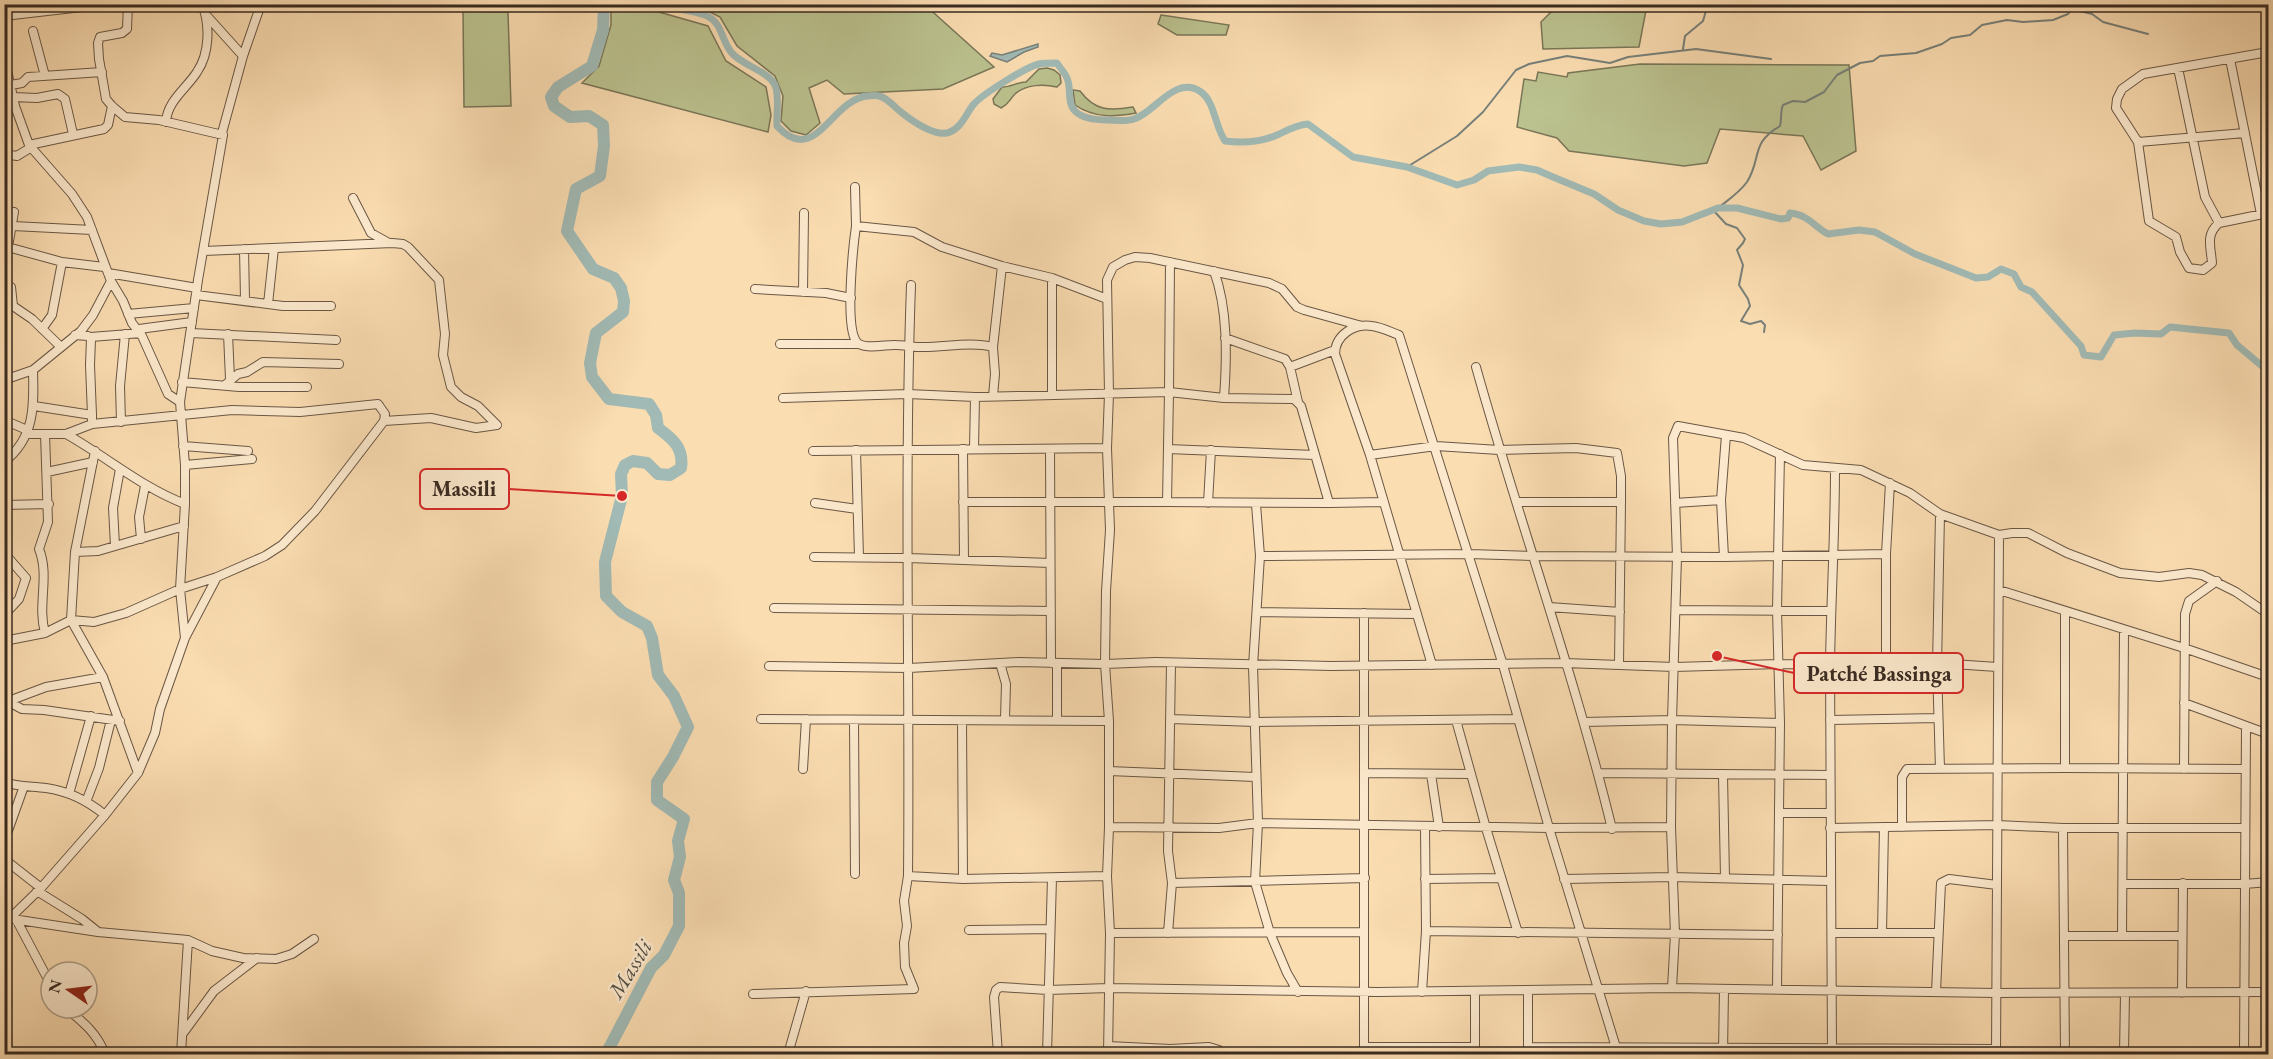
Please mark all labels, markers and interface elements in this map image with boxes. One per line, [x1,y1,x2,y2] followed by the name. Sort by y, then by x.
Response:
[420,469,509,509] callout: Massili
[432,474,497,503] text: Massili
[1794,653,1963,693] callout: Patché Bassinga
[1806,659,1952,688] text: Patché Bassinga
[600,933,660,1005] water label: Massili
[39,960,99,1020] north arrow
[43,978,67,995] text: N

